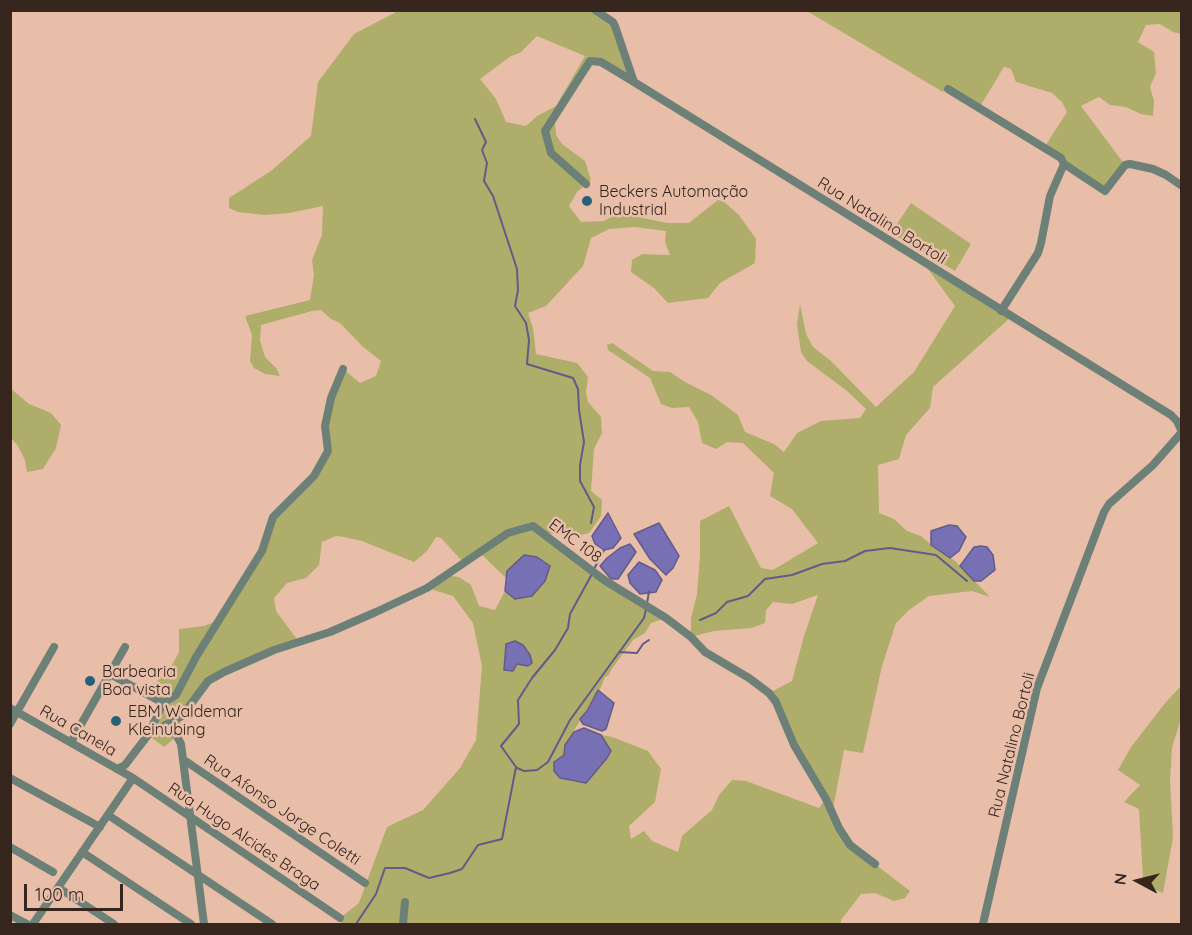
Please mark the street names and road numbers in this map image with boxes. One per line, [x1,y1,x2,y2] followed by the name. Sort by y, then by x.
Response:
[814,173,950,269] street label: Rua Natalino Bortoli
[545,515,605,567] street label: EMC 108
[985,670,1039,820] street label: Rua Natalino Bortoli
[36,701,120,761] street label: Rua Canela
[200,750,364,870] street label: Rua Afonso Jorge Coletti
[164,779,324,895] street label: Rua Hugo Alcides Braga

